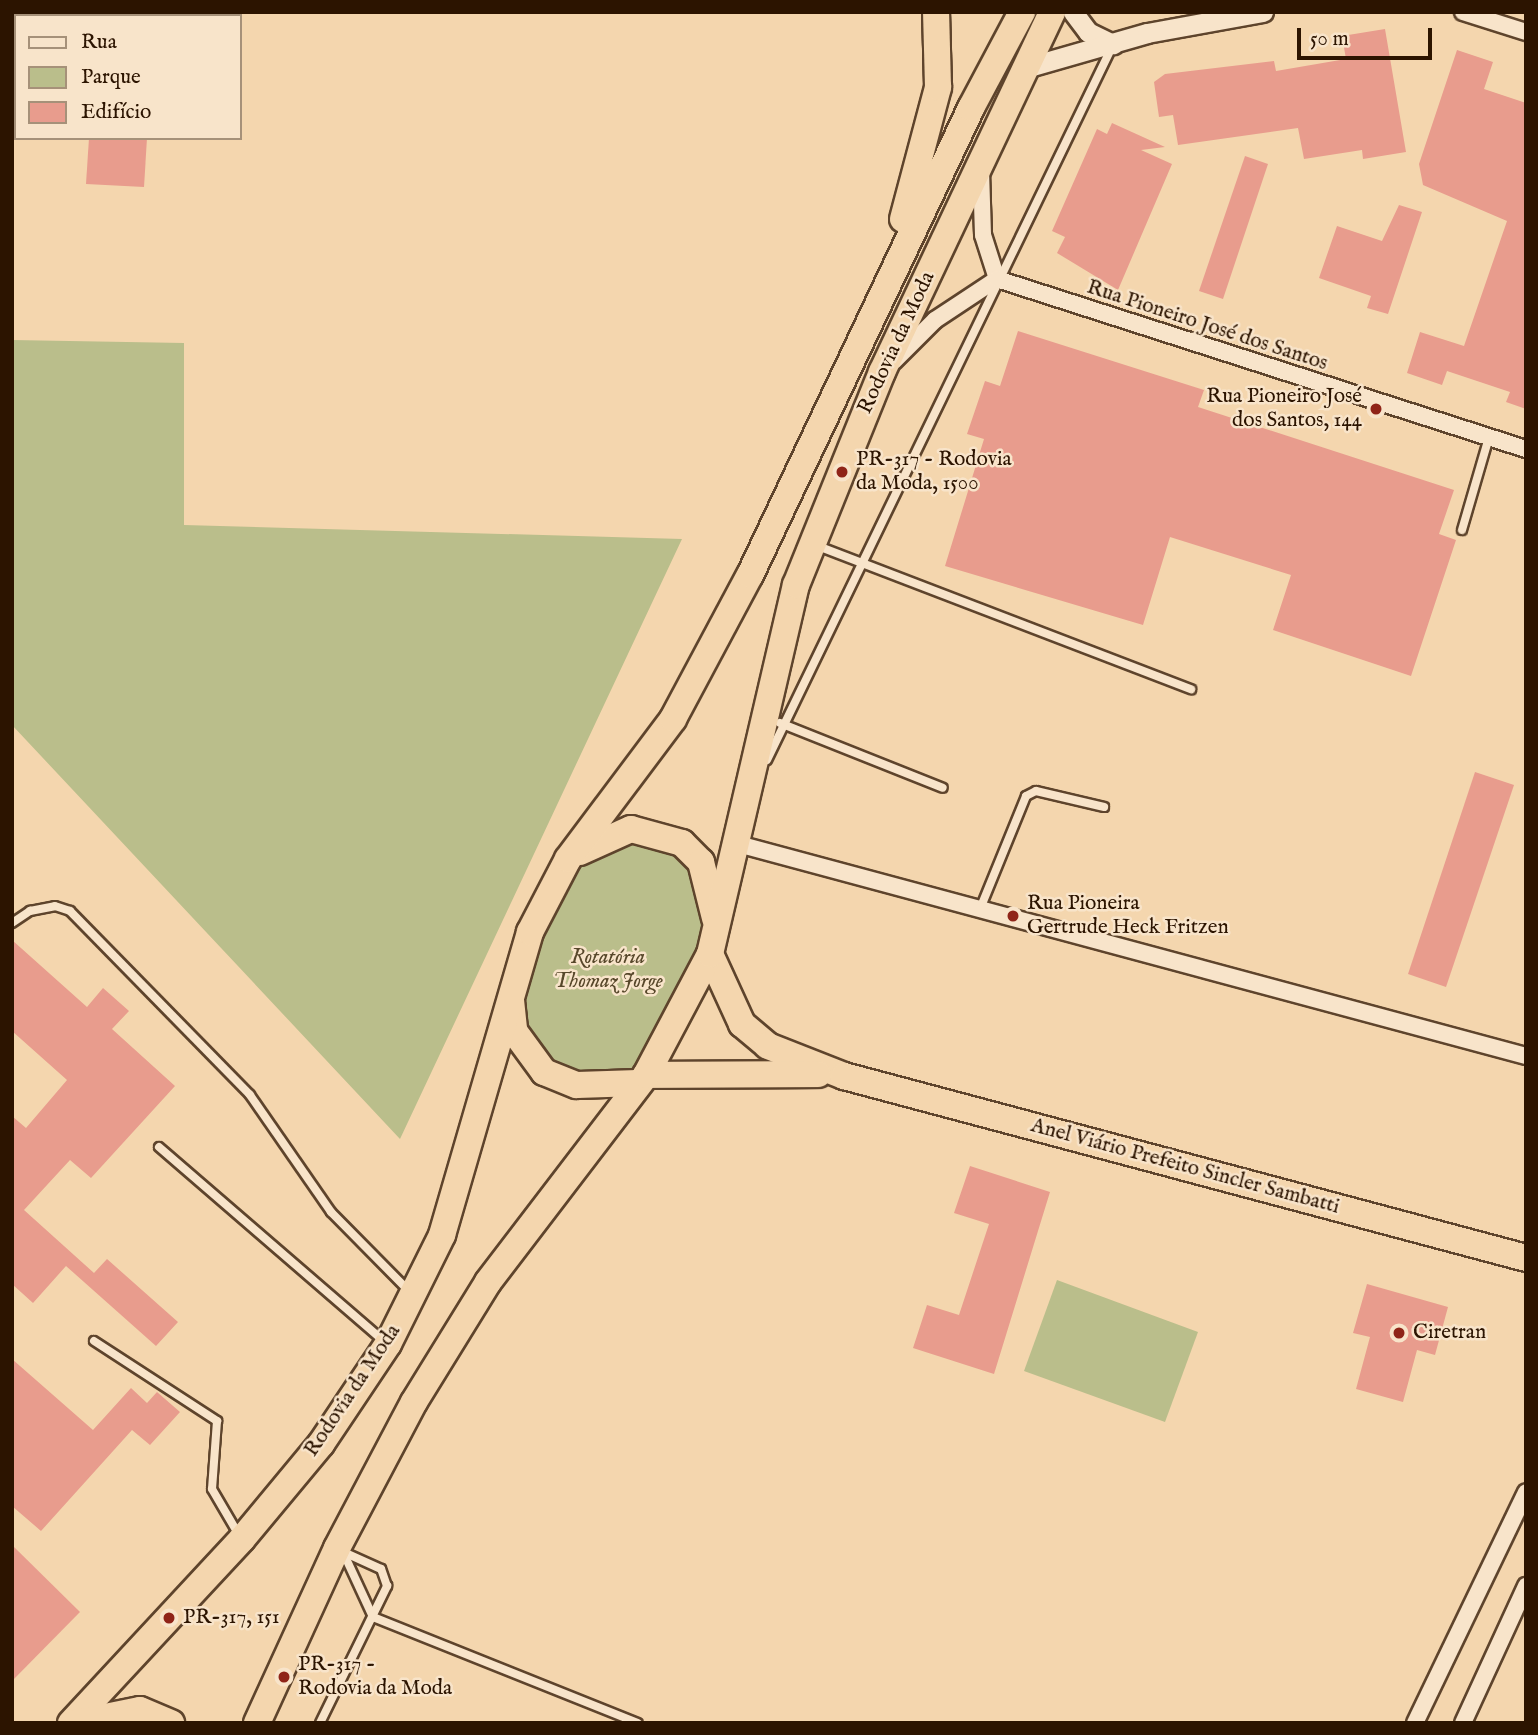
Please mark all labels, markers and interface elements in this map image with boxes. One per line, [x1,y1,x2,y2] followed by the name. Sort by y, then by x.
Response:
[14,14,242,140] legend
[1300,14,1435,58] scale bar
[1310,26,1349,53] text: 50 m
[81,29,117,56] text: Rua
[81,64,141,91] text: Parque
[81,99,151,126] text: Edifício
[853,268,941,418] street label: Rodovia da Moda
[1083,275,1331,377] street label: Rua Pioneiro José dos Santos
[1206,384,1362,434] place label: Rua Pioneiro José dos Santos, 144
[1368,401,1384,417] marker: Rua Pioneiro José dos Santos, 144
[856,447,1012,497] place label: PR-317 - Rodovia da Moda, 1500
[834,464,850,480] marker: PR-317 - Rodovia da Moda, 1500
[1027,891,1229,941] place label: Rua Pioneira Gertrude Heck Fritzen
[1005,908,1021,924] marker: Rua Pioneira Gertrude Heck Fritzen
[553,945,663,995] park label: Rotatória Thomaz Jorge
[1028,1114,1342,1220] street label: Anel Viário Prefeito Sincler Sambatti
[299,1320,407,1462] street label: Rodovia da Moda
[1413,1320,1486,1346] place label: Ciretran
[1391,1325,1407,1341] marker: Ciretran
[183,1605,280,1631] place label: PR-317, 151
[161,1610,177,1626] marker: PR-317, 151
[298,1652,452,1702] place label: PR-317 - Rodovia da Moda
[276,1669,292,1685] marker: PR-317 - Rodovia da Moda

